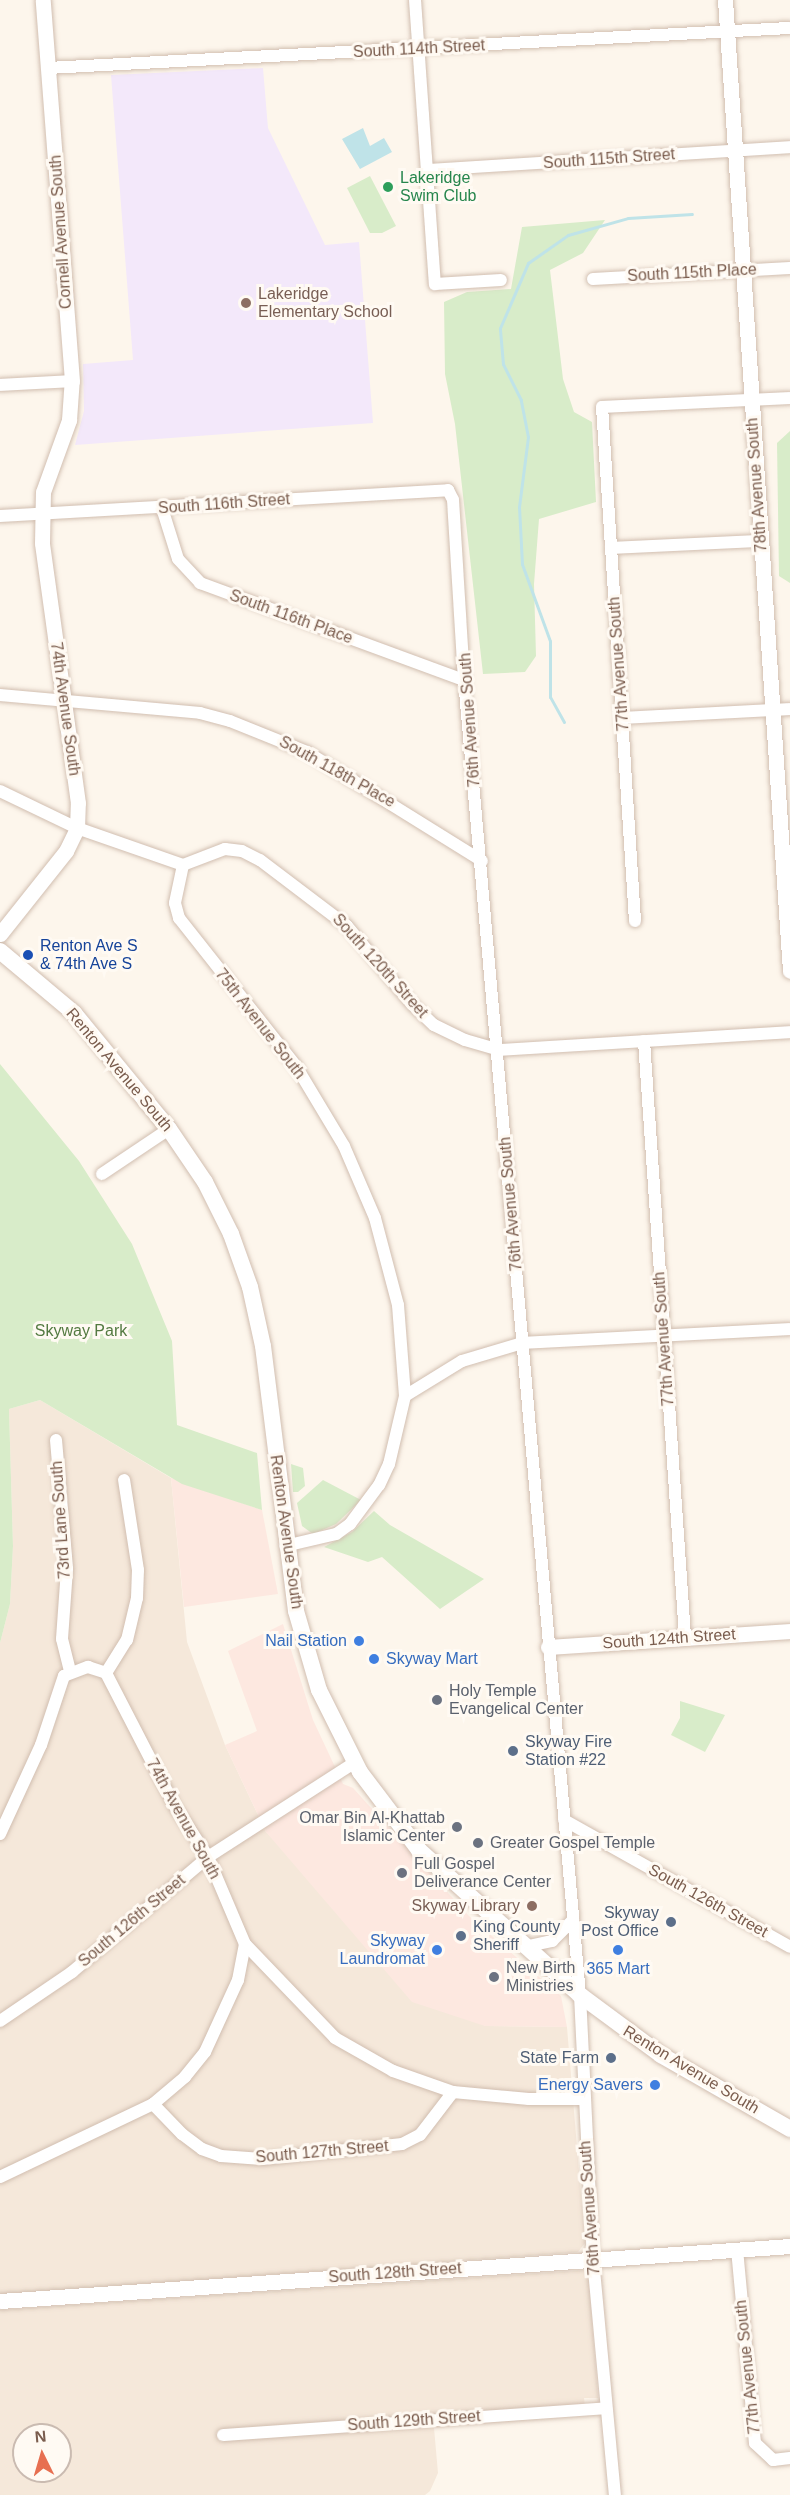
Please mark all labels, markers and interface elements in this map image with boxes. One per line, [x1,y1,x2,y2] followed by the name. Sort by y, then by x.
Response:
[352,36,486,62] street label: South 114th Street
[542,145,676,173] street label: South 115th Street
[46,154,76,310] street label: Cornell Avenue South
[400,168,476,206] place label: Lakeridge Swim Club
[381,180,395,194] marker: Lakeridge Swim Club
[627,260,757,286] street label: South 115th Place
[258,284,392,322] place label: Lakeridge Elementary School
[239,296,253,310] marker: Lakeridge Elementary School
[743,417,771,553] street label: 78th Avenue South
[157,490,291,518] street label: South 116th Street
[227,586,355,648] street label: South 116th Place
[605,596,633,732] street label: 77th Avenue South
[46,640,84,778] street label: 74th Avenue South
[456,652,484,788] street label: 76th Avenue South
[276,732,398,812] street label: South 118th Place
[328,910,432,1022] street label: South 120th Street
[40,936,138,974] place label: Renton Ave S & 74th Ave S
[21,948,35,962] marker: Renton Ave S & 74th Ave S
[211,965,309,1083] street label: 75th Avenue South
[61,1004,177,1136] street label: Renton Avenue South
[496,1136,526,1272] street label: 76th Avenue South
[650,1271,678,1407] street label: 77th Avenue South
[35,1321,127,1341] park label: Skyway Park
[266,1453,306,1611] street label: Renton Avenue South
[47,1460,75,1580] street label: 73rd Lane South
[602,1625,736,1653] street label: South 124th Street
[265,1631,347,1651] place label: Nail Station
[352,1634,366,1648] marker: Nail Station
[386,1649,478,1669] place label: Skyway Mart
[367,1652,381,1666] marker: Skyway Mart
[449,1681,583,1719] place label: Holy Temple Evangelical Center
[430,1693,444,1707] marker: Holy Temple Evangelical Center
[525,1732,612,1770] place label: Skyway Fire Station #22
[506,1744,520,1758] marker: Skyway Fire Station #22
[142,1755,224,1883] street label: 74th Avenue South
[298,1808,445,1846] place label: Omar Bin Al-Khattab Islamic Center
[450,1820,464,1834] marker: Omar Bin Al-Khattab Islamic Center
[490,1833,655,1853] place label: Greater Gospel Temple
[471,1836,485,1850] marker: Greater Gospel Temple
[414,1854,551,1892] place label: Full Gospel Deliverance Center
[645,1860,771,1942] street label: South 126th Street
[395,1866,409,1880] marker: Full Gospel Deliverance Center
[75,1871,189,1971] street label: South 126th Street
[412,1896,520,1916] place label: Skyway Library
[525,1899,539,1913] marker: Skyway Library
[581,1903,659,1941] place label: Skyway Post Office
[664,1915,678,1929] marker: Skyway Post Office
[473,1917,560,1955] place label: King County Sheriff
[454,1929,468,1943] marker: King County Sheriff
[340,1931,425,1969] place label: Skyway Laundromat
[430,1943,444,1957] marker: Skyway Laundromat
[611,1943,625,1957] marker: 365 Mart
[506,1958,575,1996] place label: New Birth Ministries
[586,1959,650,1979] place label: 365 Mart
[487,1970,501,1984] marker: New Birth Ministries
[619,2022,763,2118] street label: Renton Avenue South
[520,2048,599,2068] place label: State Farm
[604,2051,618,2065] marker: State Farm
[538,2075,643,2095] place label: Energy Savers
[648,2078,662,2092] marker: Energy Savers
[255,2137,389,2167] street label: South 127th Street
[576,2140,604,2276] street label: 76th Avenue South
[328,2259,462,2287] street label: South 128th Street
[731,2298,765,2436] street label: 77th Avenue South
[347,2407,481,2435] street label: South 129th Street
[12,2423,72,2483] north arrow
[34,2428,47,2446] text: N

